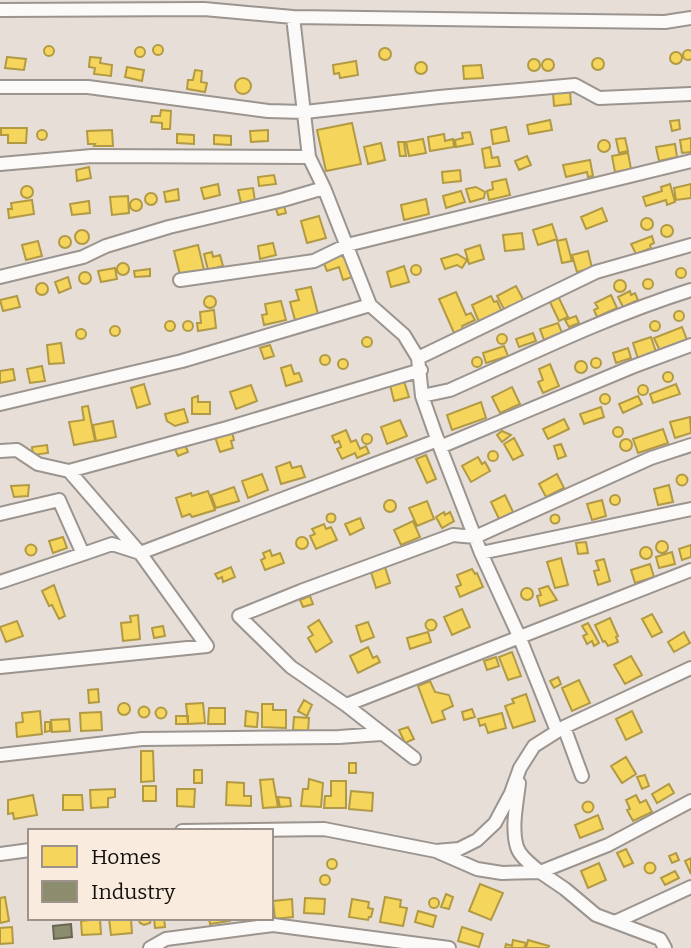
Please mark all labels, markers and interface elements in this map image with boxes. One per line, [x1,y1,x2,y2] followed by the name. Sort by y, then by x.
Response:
[28,829,273,920] legend
[91,844,161,870] text: Homes
[91,879,176,905] text: Industry

